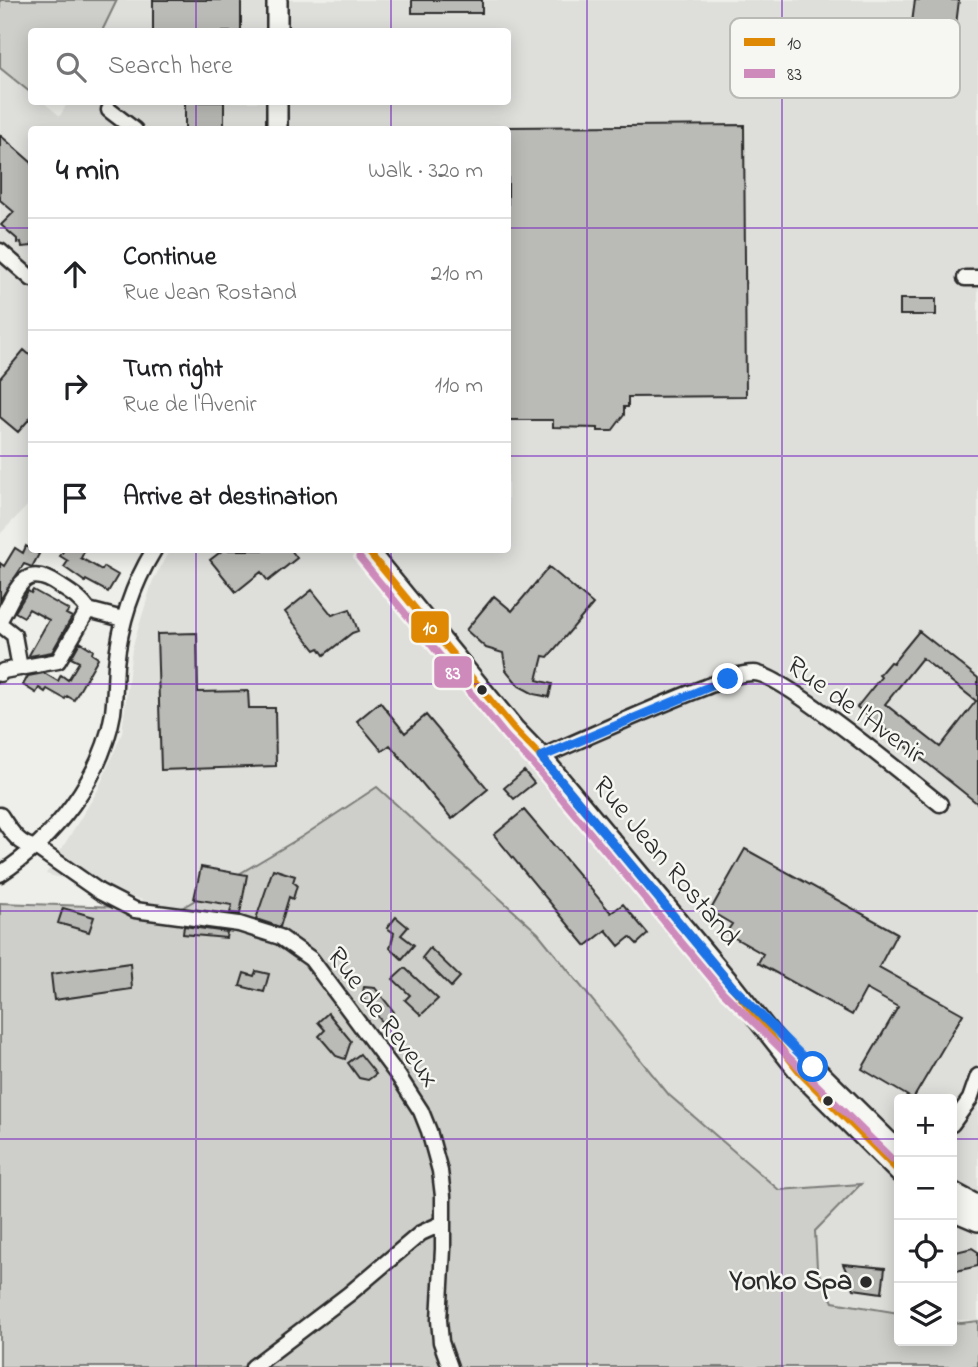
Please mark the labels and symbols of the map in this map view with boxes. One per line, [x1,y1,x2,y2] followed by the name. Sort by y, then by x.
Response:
[730,18,960,98] legend
[787,31,801,58] text: 10
[787,62,802,89] text: 83
[410,610,450,644] line badge: 10
[423,616,438,643] text: 10
[777,647,933,776] street label: Rue de l'Avenir
[433,655,473,689] line badge: 83
[445,661,461,688] text: 83
[712,663,743,694] route end
[475,683,489,697] unlabelled marker
[581,768,749,956] street label: Rue Jean Rostand
[315,939,449,1097] street label: Rue de Reveux
[797,1051,828,1082] route start
[821,1094,835,1108] unlabelled marker
[728,1262,852,1303] place label: Yonko Spa
[858,1274,874,1290] marker: Yonko Spa

